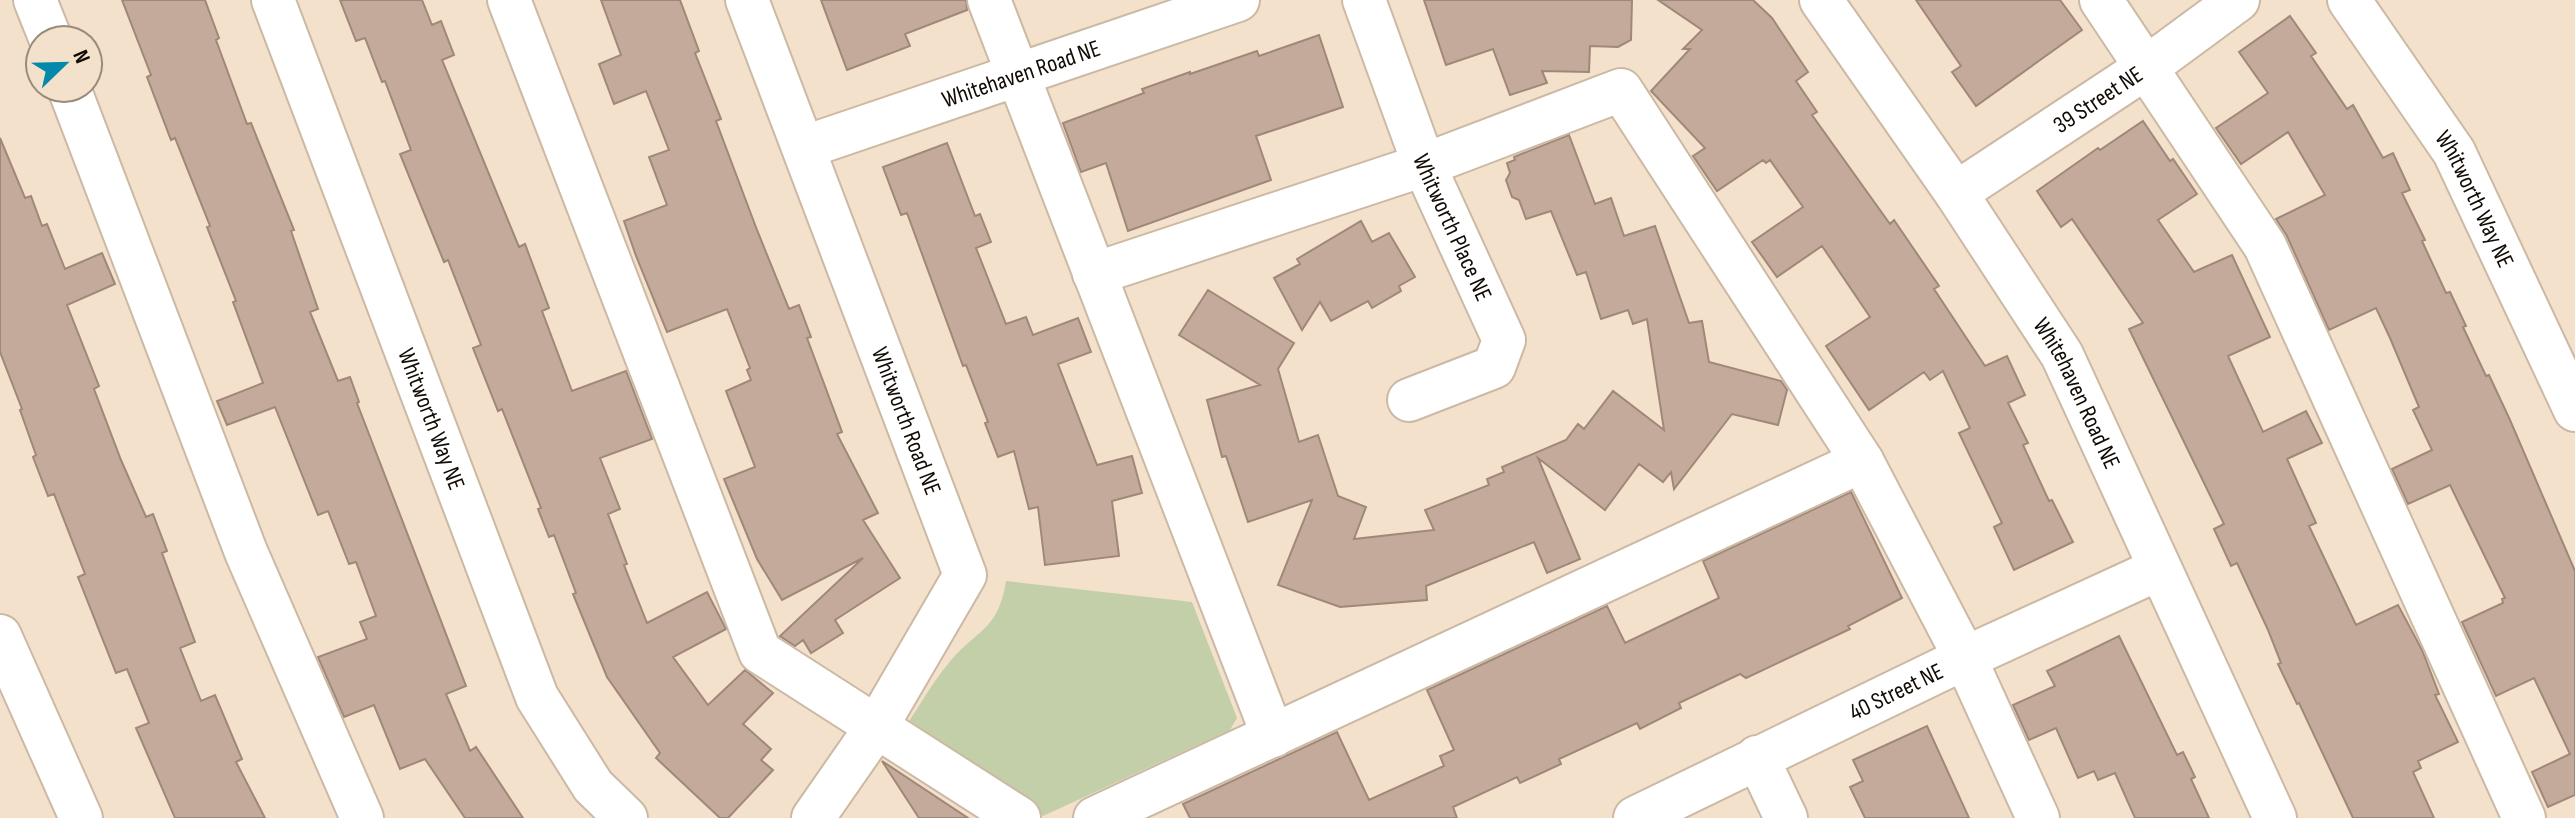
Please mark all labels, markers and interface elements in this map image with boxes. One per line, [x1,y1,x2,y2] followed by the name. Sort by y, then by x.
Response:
[24,24,104,104] north arrow
[938,33,1104,114] street label: Whitehaven Road NE
[66,46,96,67] text: N
[2048,59,2148,139] street label: 39 Street NE
[2429,125,2521,272] street label: Whitworth Way NE
[1407,150,1499,305] street label: Whitworth Place NE
[2027,312,2127,473] street label: Whitehaven Road NE
[865,343,948,499] street label: Whitworth Road NE
[392,344,472,494] street label: Whitworth Way NE
[1844,656,1948,727] street label: 40 Street NE

